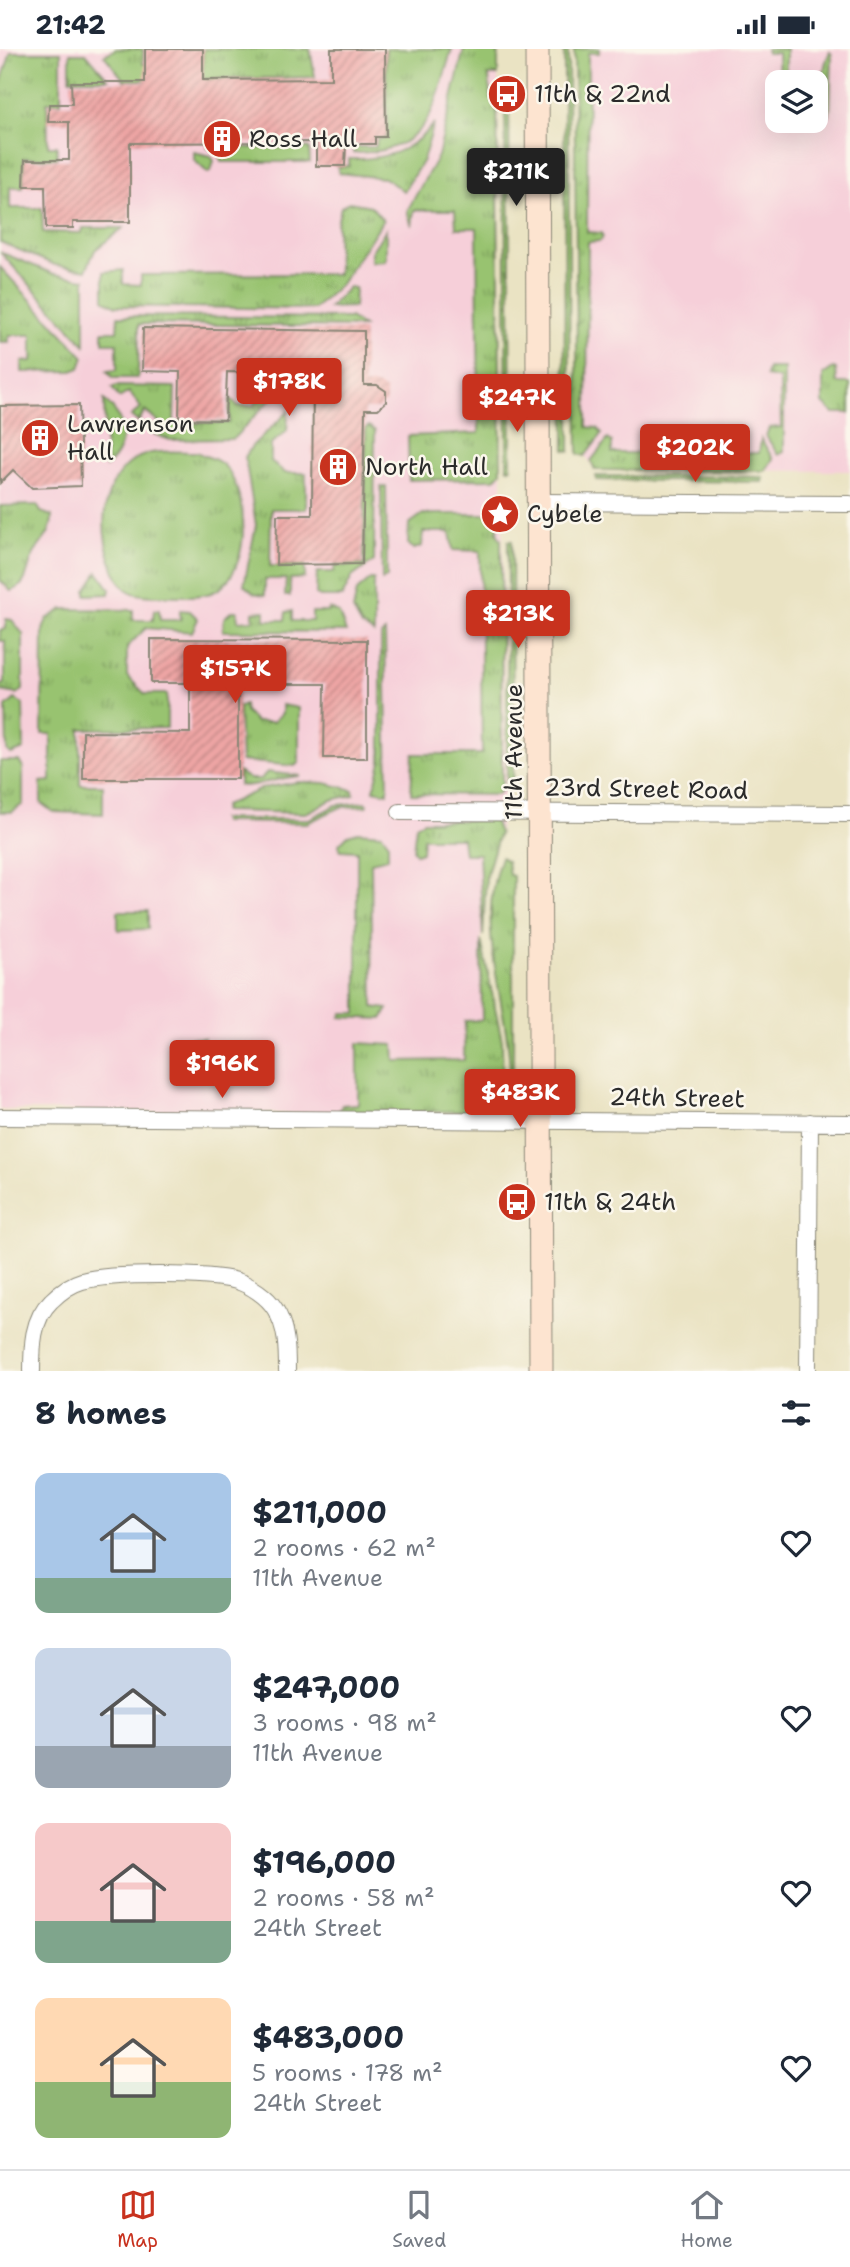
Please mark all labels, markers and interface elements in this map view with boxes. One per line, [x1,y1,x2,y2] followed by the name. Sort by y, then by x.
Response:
[35,7,106,42] text: 21:42
[765,70,828,133] map controls
[765,70,828,133] button: layers
[486,73,528,115] bus stop icon: 11th & 22nd
[534,78,671,110] place label: 11th & 22nd
[201,118,243,160] building icon: Ross Hall
[249,123,358,155] place label: Ross Hall
[467,149,565,208] pin: $211K
[483,156,549,186] text: $211K
[240,359,338,418] pin: $178K
[253,366,325,396] text: $178K
[468,375,566,434] pin: $247K
[478,382,556,412] text: $247K
[67,408,194,468] place label: Lawrenson Hall
[19,417,61,459] building icon: Lawrenson Hall
[646,425,744,484] pin: $202K
[656,432,734,462] text: $202K
[317,446,359,488] building icon: North Hall
[365,451,488,483] place label: North Hall
[479,493,521,535] place icon: Cybele
[527,498,603,530] place label: Cybele
[469,591,567,650] pin: $213K
[482,598,554,628] text: $213K
[186,645,284,705] pin: $157K
[199,653,271,683] text: $157K
[498,684,530,820] street label: 11th Avenue
[544,771,748,807] street label: 23rd Street Road
[173,1041,271,1100] pin: $196K
[186,1048,258,1078] text: $196K
[471,1069,569,1129] pin: $483K
[480,1077,560,1107] text: $483K
[609,1081,745,1115] street label: 24th Street
[496,1181,538,1223] bus stop icon: 11th & 24th
[544,1186,676,1218] place label: 11th & 24th
[35,1393,167,1434] text: 8 homes
[777,1394,815,1432] icon: filters
[252,1492,387,1533] text: $211,000
[91,1501,175,1585] icon: home
[777,1524,815,1562] icon: heart
[252,1533,436,1563] text: 2 rooms · 62 m²
[252,1563,383,1593] text: 11th Avenue
[252,1667,400,1708] text: $247,000
[91,1676,175,1760] icon: home
[777,1699,815,1737] icon: heart
[252,1708,437,1738] text: 3 rooms · 98 m²
[252,1738,383,1768] text: 11th Avenue
[252,1842,396,1883] text: $196,000
[91,1851,175,1935] icon: home
[777,1874,815,1912] icon: heart
[252,1883,435,1913] text: 2 rooms · 58 m²
[252,1913,382,1943] text: 24th Street
[252,2017,404,2058] text: $483,000
[91,2026,175,2110] icon: home
[777,2049,815,2087] icon: heart
[252,2058,443,2088] text: 5 rooms · 178 m²
[252,2088,382,2118] text: 24th Street
[117,2186,158,2253] tab: Map
[392,2186,446,2253] tab: Saved
[681,2186,733,2253] tab: Home

